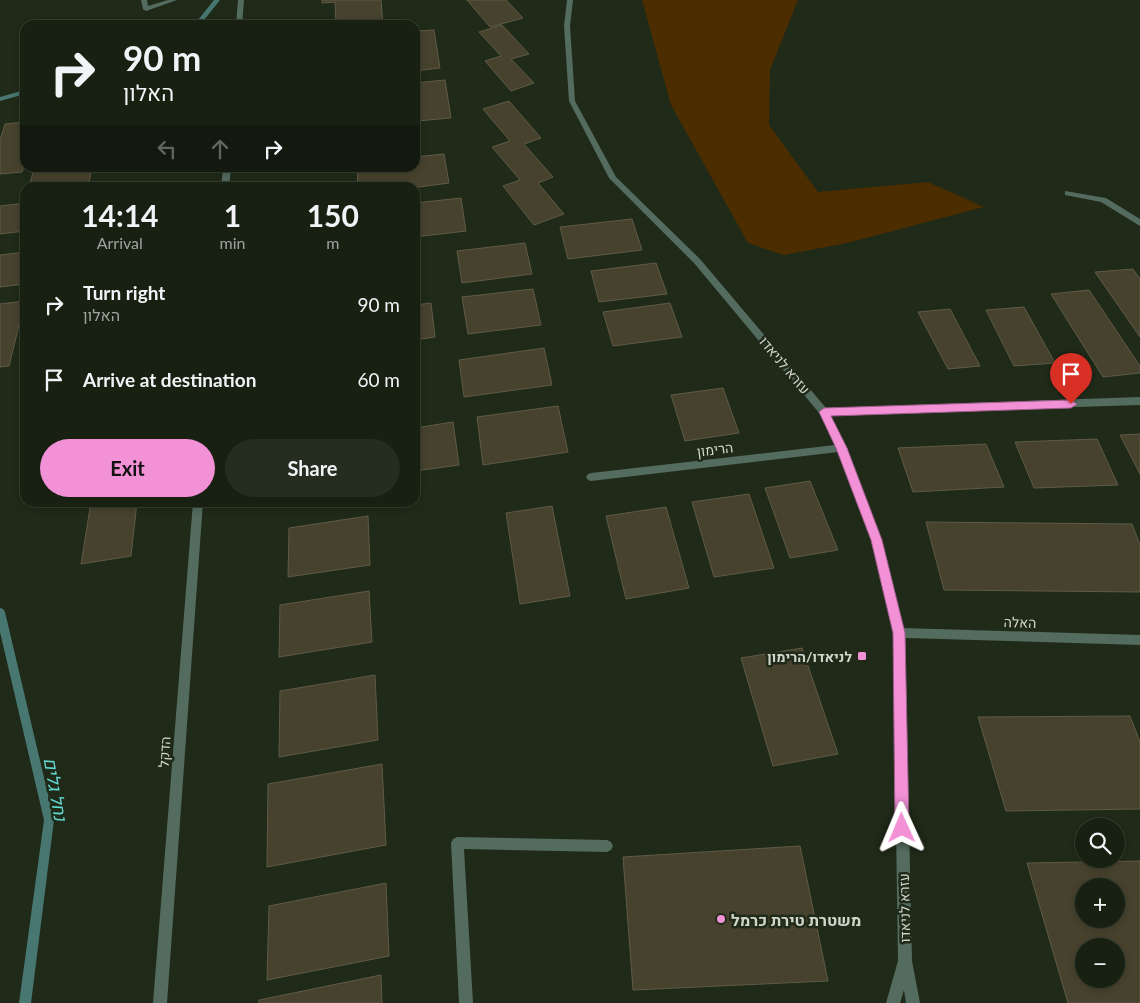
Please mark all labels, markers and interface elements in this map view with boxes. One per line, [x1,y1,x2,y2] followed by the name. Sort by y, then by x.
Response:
[123,36,201,78] text: 90 m
[40,40,105,105] icon: right
[123,79,174,106] text: האלון
[153,135,181,163] icon: left
[206,135,234,163] icon: ahead
[259,135,287,163] icon: right
[81,197,158,233] text: 14:14
[224,197,241,233] text: 1
[307,197,359,233] text: 150
[97,233,143,252] text: Arrival
[220,233,246,252] text: min
[326,233,339,252] text: m
[83,281,165,304] text: Turn right
[40,291,68,319] icon: right
[357,293,400,316] text: 90 m
[83,305,120,324] text: האלון
[756,333,814,397] street label: עזרא לניאדו
[1050,353,1092,404] pin
[1057,360,1085,388] icon: arrive
[40,366,68,394] icon: arrive
[83,368,256,391] text: Arrive at destination
[357,368,400,391] text: 60 m
[696,438,734,460] street label: הרימון
[40,439,215,497] button: Exit
[225,439,400,497] button: Share
[1003,613,1037,631] street label: האלה
[767,648,852,665] place label: לניאדו/הרימון
[856,650,868,662] marker: לניאדו/הרימון
[154,736,174,768] street label: הדקל
[40,756,73,824] water label: נחל גלים
[875,801,927,853] position arrow
[1075,818,1125,988] map controls
[1075,818,1125,868] button: search
[895,873,913,943] street label: עזרא לניאדו
[1075,878,1125,928] button: +
[731,910,861,929] place label: משטרת טירת כרמל
[715,913,727,925] marker: משטרת טירת כרמל
[1075,938,1125,988] button: −

